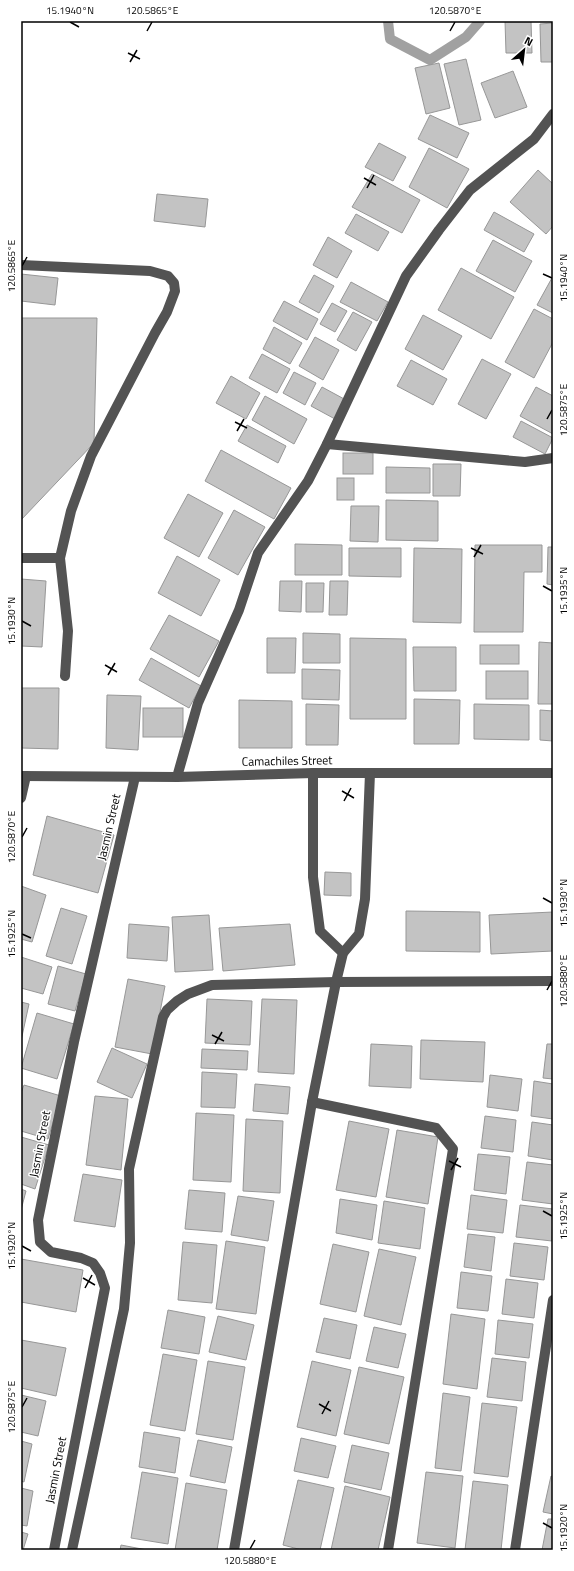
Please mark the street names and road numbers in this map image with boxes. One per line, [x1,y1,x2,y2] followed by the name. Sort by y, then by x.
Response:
[241,750,333,771] street label: Camachiles Street
[92,791,126,862] street label: Jasmin Street
[24,1108,55,1179] street label: Jasmin Street
[40,1434,71,1505] street label: Jasmin Street

